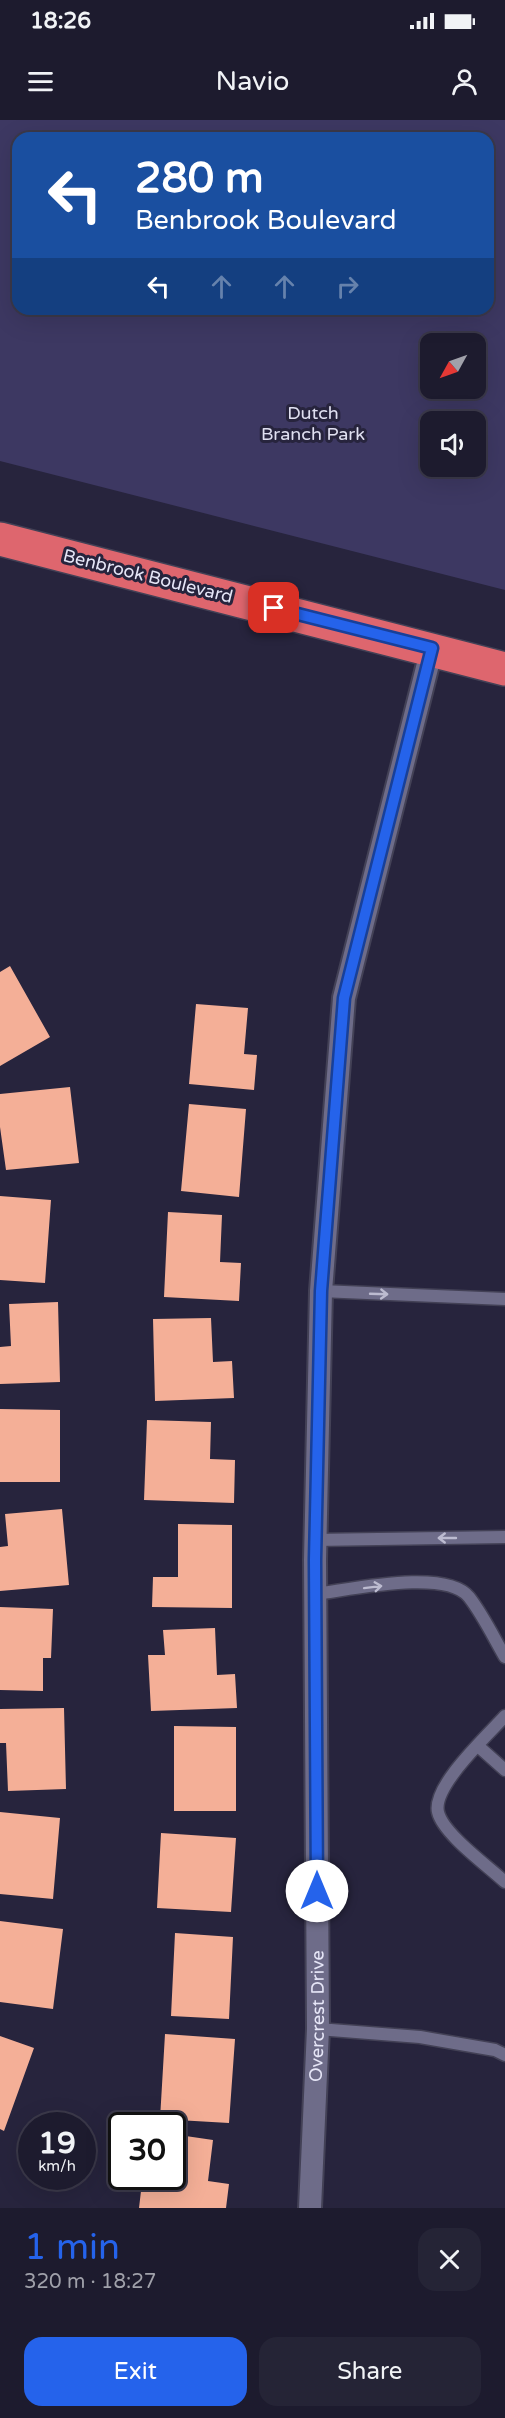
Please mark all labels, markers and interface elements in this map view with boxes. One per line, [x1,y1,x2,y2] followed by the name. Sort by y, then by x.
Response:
[30,8,91,34] text: 18:26
[24,65,57,98] icon: menu
[215,65,290,98] text: Navio
[448,65,481,98] icon: person
[135,153,264,204] text: 280 m
[36,156,114,234] icon: left
[135,204,396,237] text: Benbrook Boulevard
[142,270,175,303] icon: left
[205,270,238,303] icon: ahead
[268,270,301,303] icon: ahead
[331,270,364,303] icon: right
[420,333,486,399] north arrow
[420,333,486,477] map controls
[261,402,365,445] park label: Dutch Branch Park
[420,411,486,477] button: sound
[61,544,235,608] street label: Benbrook Boulevard
[248,582,299,633] pin
[257,591,290,624] icon: arrive
[369,1288,389,1299] one-way arrow
[437,1533,457,1544] one-way arrow
[363,1581,383,1592] one-way arrow
[285,1859,349,1923] position arrow
[305,1950,329,2083] street label: Overcrest Drive
[108,2112,186,2190] speed limit sign: 30
[38,2125,76,2162] text: 19
[38,2157,76,2175] text: km/h
[24,2226,120,2269] text: 1 min
[418,2228,481,2291] button: close
[24,2270,156,2294] text: 320 m · 18:27
[24,2337,247,2406] button: Exit
[259,2337,481,2406] button: Share

